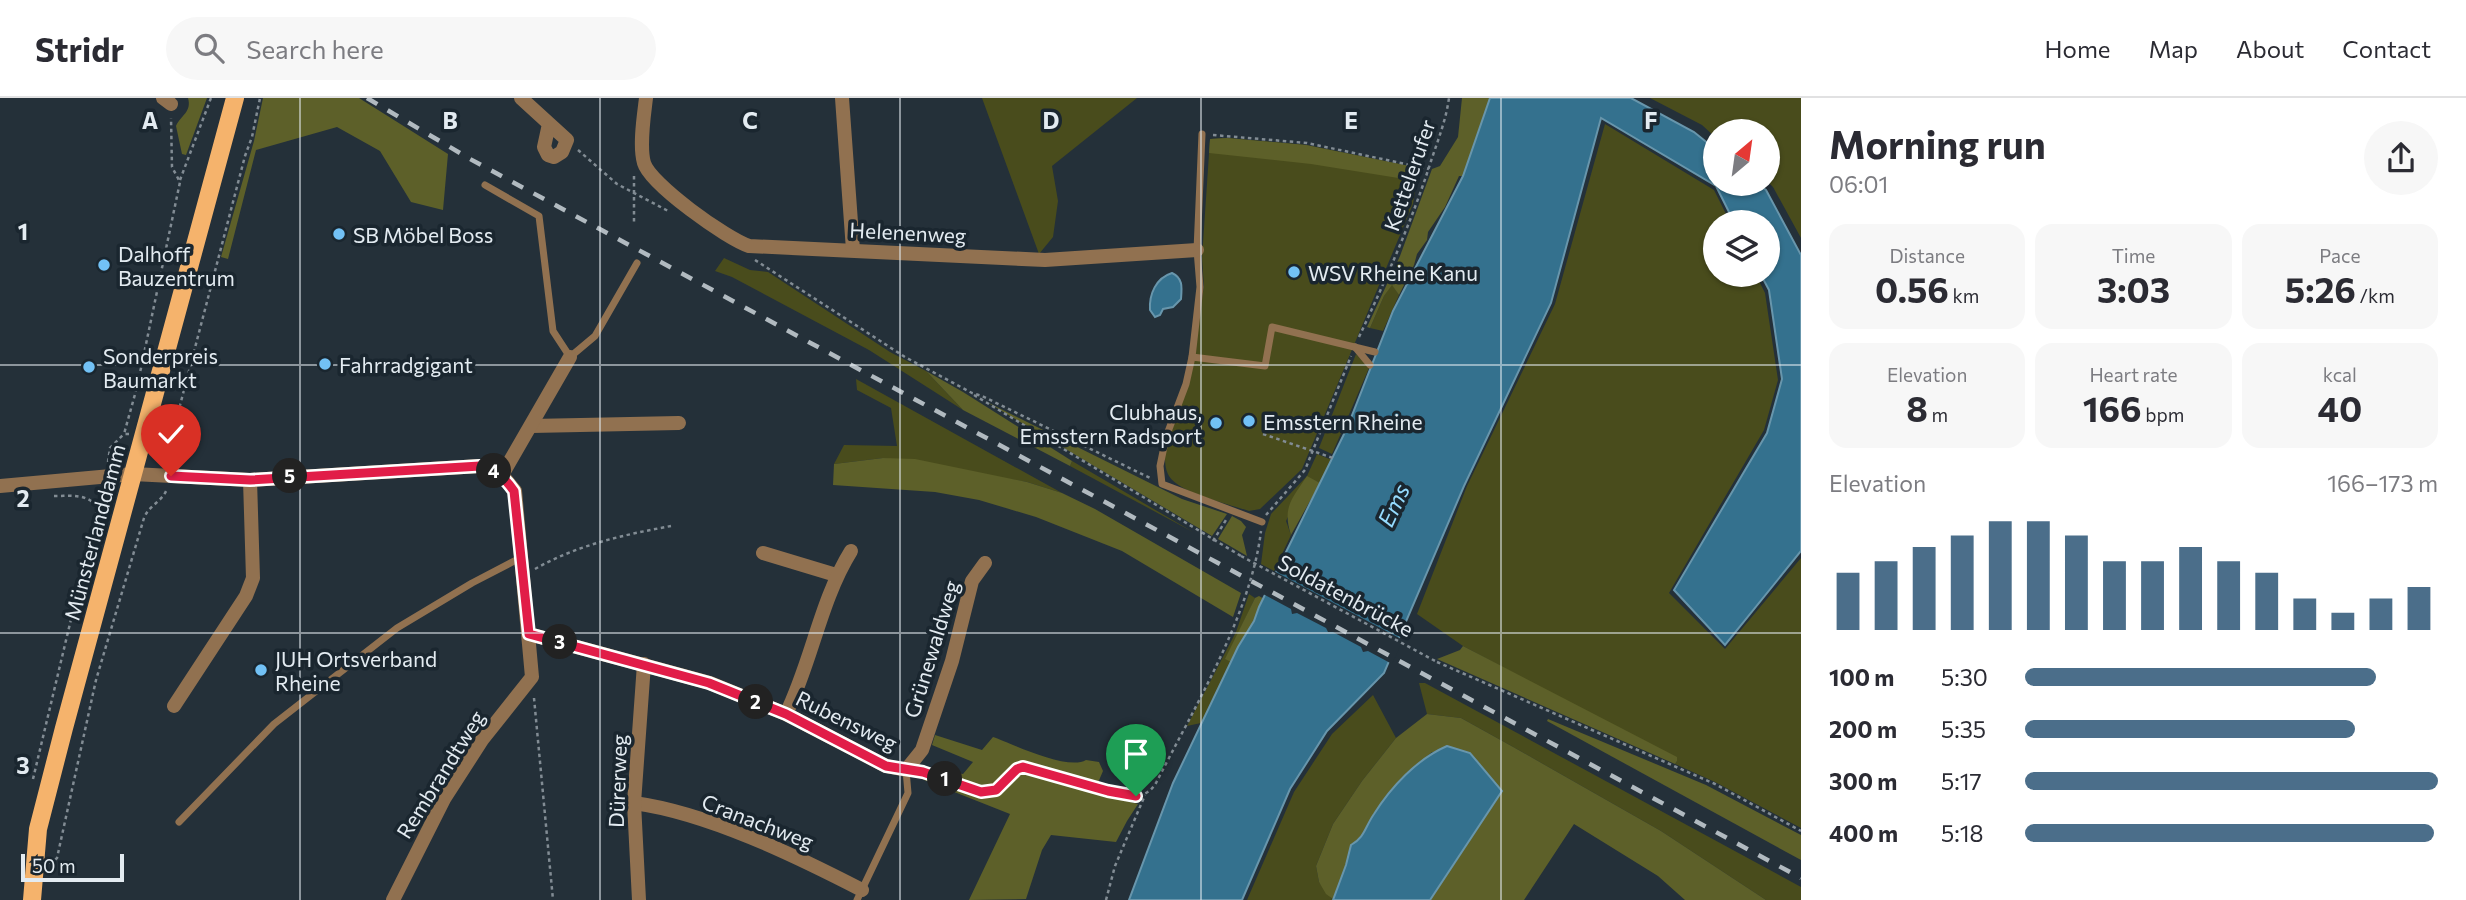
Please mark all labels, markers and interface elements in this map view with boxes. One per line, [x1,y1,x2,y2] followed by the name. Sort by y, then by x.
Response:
[166,17,656,80] search box
[35,28,124,69] text: Stridr
[190,29,228,67] icon: search
[246,33,384,64] text: Search here
[2045,34,2111,63] text: Home
[2149,34,2198,63] text: Map
[2236,34,2304,63] text: About
[2342,34,2431,63] text: Contact
[142,106,159,134] text: A
[442,106,458,134] text: B
[742,106,758,134] text: C
[1043,106,1060,134] text: D
[1344,106,1358,134] text: E
[1644,106,1658,134] text: F
[1378,116,1440,234] street label: Kettelerufer
[1703,119,1780,196] north arrow
[1703,119,1780,287] map controls
[1829,120,2046,167] text: Morning run
[2364,121,2438,195] button: share
[1829,170,1888,198] text: 06:01
[1703,210,1780,287] button: layers
[849,216,967,248] street label: Helenenweg
[18,217,28,245] text: 1
[353,222,493,247] place label: SB Möbel Boss
[331,226,347,242] marker: SB Möbel Boss
[118,241,235,290] place label: Dalhoff Bauzentrum
[1889,244,1965,267] text: Distance
[2112,244,2155,267] text: Time
[2319,244,2360,267] text: Pace
[96,257,112,273] marker: Dalhoff Bauzentrum
[1308,260,1478,285] place label: WSV Rheine Kanu
[1286,264,1302,280] marker: WSV Rheine Kanu
[1875,267,1949,310] text: 0.56
[2097,267,2170,310] text: 3:03
[2285,267,2356,310] text: 5:26
[1949,284,1979,307] text: km
[2356,284,2395,307] text: /km
[103,343,218,392] place label: Sonderpreis Baumarkt
[339,352,473,377] place label: Fahrradgigant
[317,356,333,372] marker: Fahrradgigant
[81,359,97,375] marker: Sonderpreis Baumarkt
[1887,363,1967,386] text: Elevation
[2089,363,2178,386] text: Heart rate
[2323,363,2357,386] text: kcal
[1906,386,1928,429] text: 8
[2083,386,2142,429] text: 166
[2317,386,2362,429] text: 40
[1020,399,1202,448] place label: Clubhaus, Emsstern Radsport
[1928,403,1948,426] text: m
[2142,403,2184,426] text: bpm
[141,404,201,476] pin
[1263,409,1422,434] place label: Emsstern Rheine
[1241,413,1257,429] marker: Emsstern Rheine
[152,415,190,453] icon: check
[1208,415,1224,431] marker: Clubhaus, Emsstern Radsport
[58,441,130,623] street label: Münsterlanddamm
[476,454,512,488] pin: 4
[272,458,308,494] pin: 5
[488,459,499,482] text: 4
[284,464,295,487] text: 5
[1829,469,1926,497] text: Elevation
[2327,469,2438,497] text: 166–173 m
[1371,479,1415,531] water label: Ems
[16,484,30,512] text: 2
[1274,549,1418,641] street label: Soldatenbrücke
[898,577,964,721] street label: Grünewaldweg
[542,624,578,660] pin: 3
[554,630,565,653] text: 3
[275,646,437,695] place label: JUH Ortsverband Rheine
[253,662,269,678] marker: JUH Ortsverband Rheine
[1829,663,1894,691] text: 100 m
[1941,663,1988,691] text: 5:30
[738,684,774,720] pin: 2
[792,685,902,755] street label: Rubensweg
[750,690,761,713] text: 2
[391,705,489,843] street label: Rembrandtweg
[1829,715,1897,743] text: 200 m
[1941,715,1986,743] text: 5:35
[1106,724,1166,796] pin
[603,734,631,828] street label: Dürerweg
[1117,735,1155,773] icon: arrive
[16,751,30,779] text: 3
[928,762,962,796] pin: 1
[940,767,949,790] text: 1
[1829,767,1897,795] text: 300 m
[1941,767,1982,795] text: 5:17
[699,788,817,854] street label: Cranachweg
[1829,819,1898,847] text: 400 m
[1941,819,1983,847] text: 5:18
[21,851,124,883] scale bar
[32,854,76,877] text: 50 m

